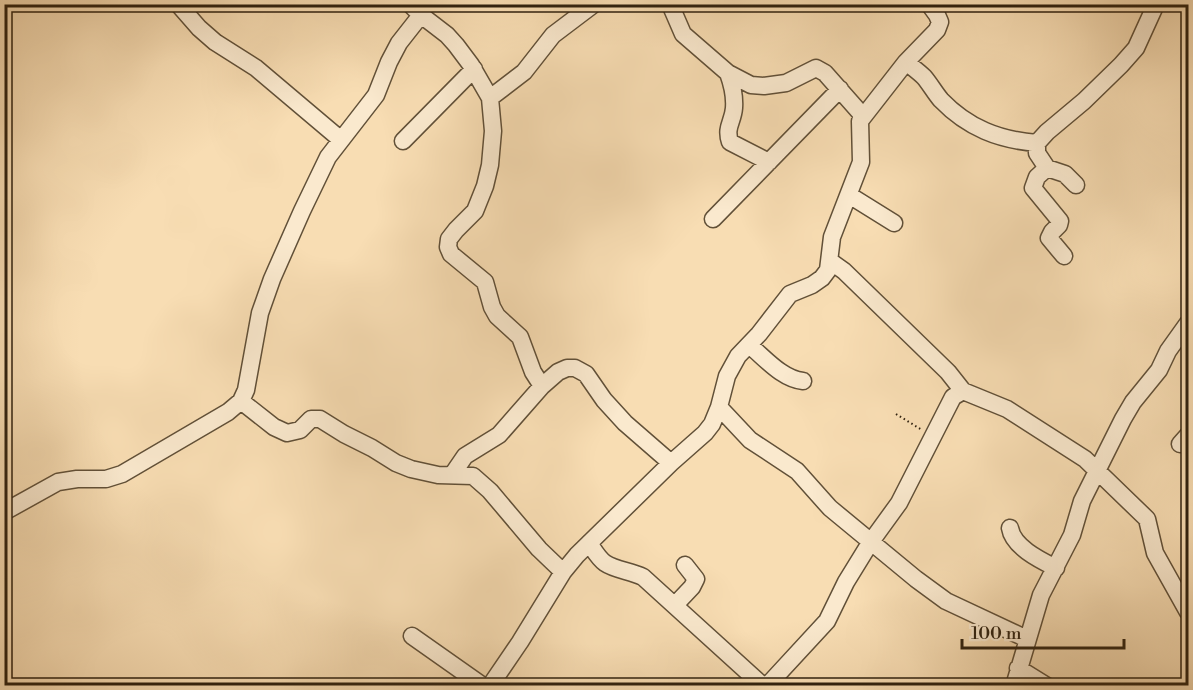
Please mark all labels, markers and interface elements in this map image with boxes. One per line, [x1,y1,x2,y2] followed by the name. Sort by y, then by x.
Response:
[962,612,1124,650] scale bar
[971,622,1022,645] text: 100 m

